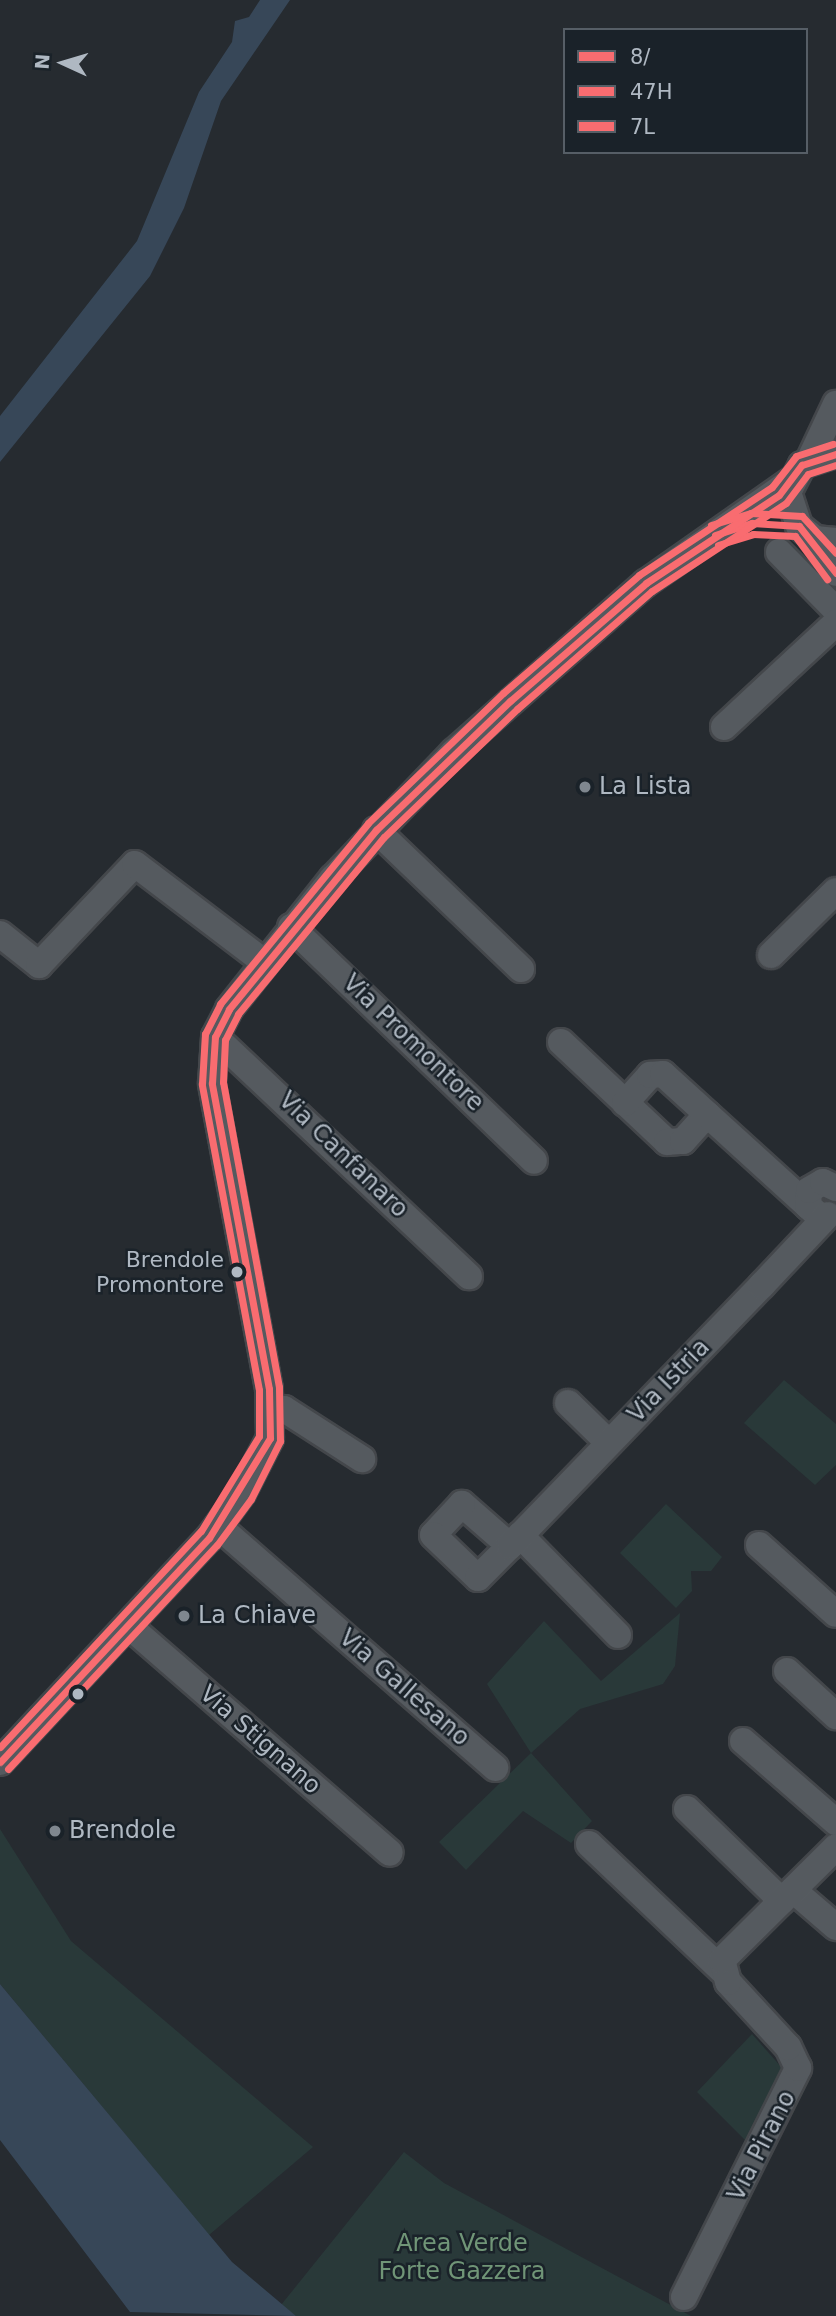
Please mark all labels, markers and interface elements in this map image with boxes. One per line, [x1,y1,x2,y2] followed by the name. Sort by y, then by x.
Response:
[28,28,98,98] north arrow
[563,28,808,154] legend
[630,45,650,69] text: 8/
[31,53,54,70] text: N
[630,80,673,104] text: 47H
[630,115,655,139] text: 7L
[599,773,691,801] place label: La Lista
[577,779,593,795] marker: La Lista
[337,969,489,1117] street label: Via Promontore
[272,1086,414,1224] street label: Via Canfanaro
[96,1246,224,1298] place label: Brendole Promontore
[230,1265,244,1279] marker: Brendole Promontore
[622,1333,716,1429] street label: Via Istria
[198,1602,316,1630] place label: La Chiave
[176,1608,192,1624] marker: La Chiave
[333,1624,475,1752] street label: Via Gallesano
[193,1680,327,1800] street label: Via Stignano
[71,1687,85,1701] unlabelled marker
[69,1817,176,1845] place label: Brendole
[47,1823,63,1839] marker: Brendole
[722,2086,802,2206] street label: Via Pirano
[378,2230,546,2286] park label: Area Verde Forte Gazzera

